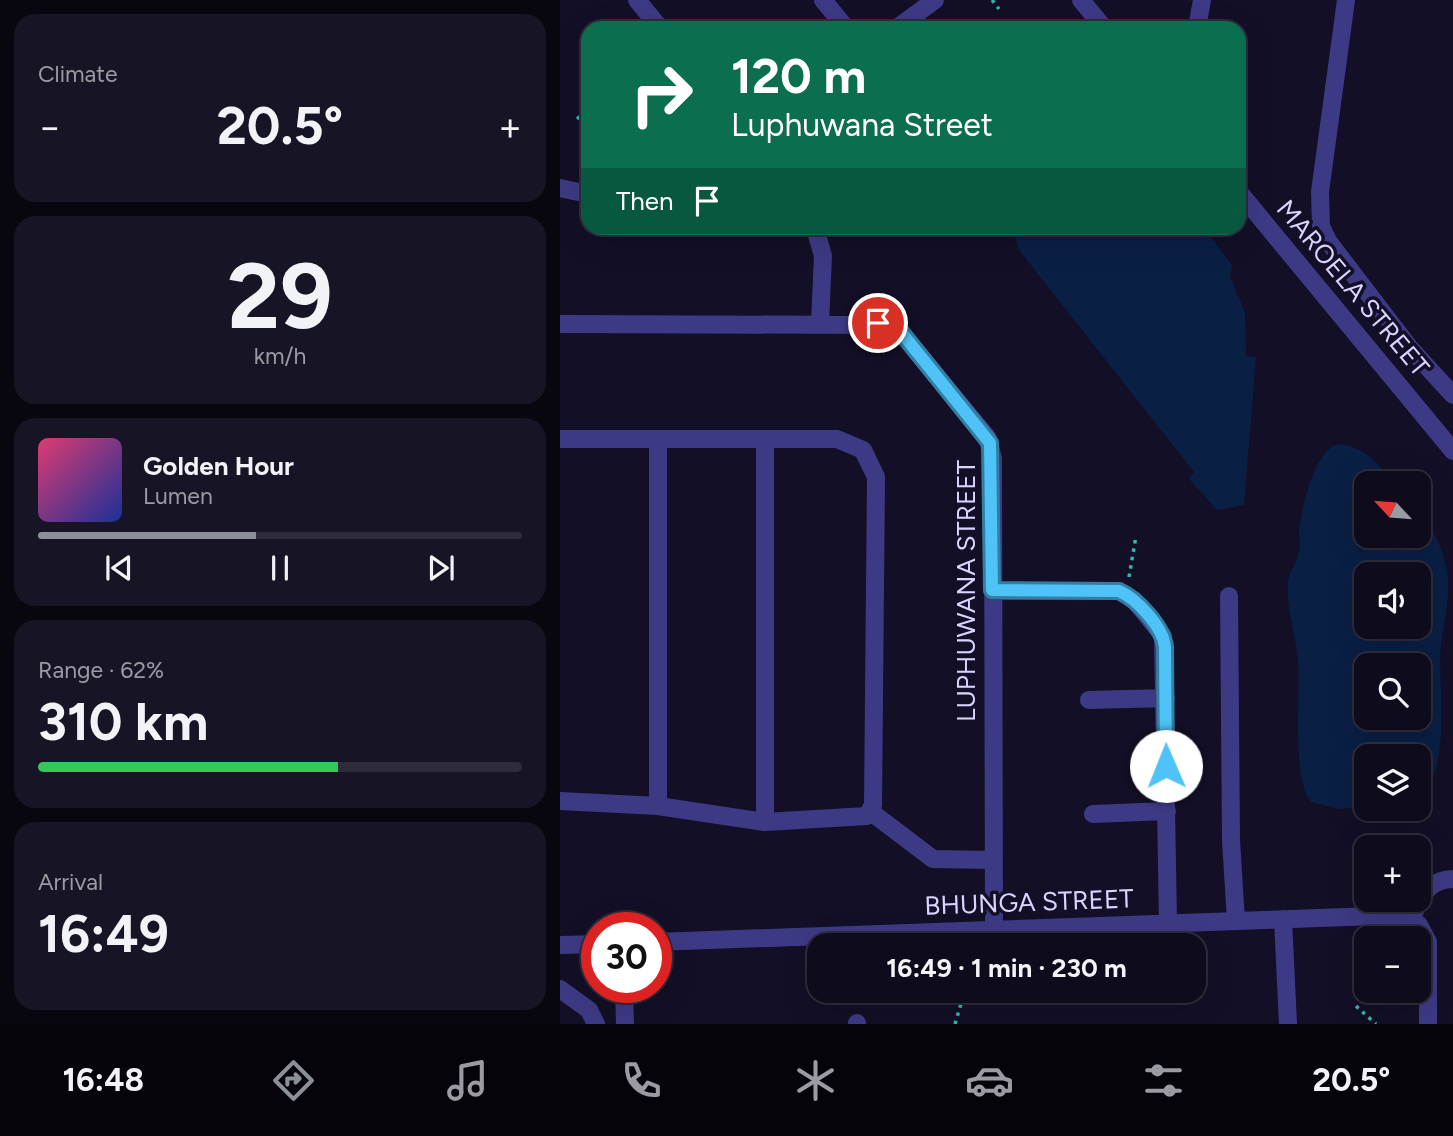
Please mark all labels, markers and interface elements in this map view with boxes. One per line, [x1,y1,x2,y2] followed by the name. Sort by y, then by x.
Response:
[731,46,866,105] text: 120 m
[616,49,707,140] icon: right
[38,60,117,88] text: Climate
[217,95,343,157] text: 20.5°
[38,104,62,150] text: −
[498,104,522,150] text: +
[731,106,993,144] text: Luphuwana Street
[688,182,726,220] icon: arrive
[616,185,674,217] text: Then
[1270,193,1437,383] street label: MAROELA STREET
[227,242,333,351] text: 29
[848,293,908,353] pin
[859,304,897,342] icon: arrive
[254,342,306,370] text: km/h
[143,450,294,482] text: Golden Hour
[950,459,982,722] street label: LUPHUWANA STREET
[1354,471,1432,548] north arrow
[1354,471,1431,1003] map controls
[143,482,213,510] text: Lumen
[100,549,138,587] icon: previous
[261,549,299,587] icon: pause
[422,549,460,587] icon: next
[1354,562,1431,639] button: sound
[1354,653,1431,730] button: search
[38,656,164,684] text: Range · 62%
[38,691,208,753] text: 310 km
[1129,729,1203,803] position arrow
[1354,744,1431,821] button: layers
[1354,835,1431,912] button: +
[38,868,103,896] text: Arrival
[924,882,1135,922] street label: BHUNGA STREET
[38,903,169,965] text: 16:49
[581,912,672,1003] speed limit sign: 30
[1354,926,1431,1003] button: −
[886,952,1127,984] text: 16:49 · 1 min · 230 m
[269,1056,318,1105] icon: directions
[443,1056,492,1105] icon: music
[617,1056,666,1105] icon: phone
[791,1056,840,1105] icon: climate
[965,1056,1014,1105] icon: car
[1139,1056,1188,1105] icon: filters
[62,1061,144,1099] text: 16:48
[1313,1061,1390,1099] text: 20.5°

